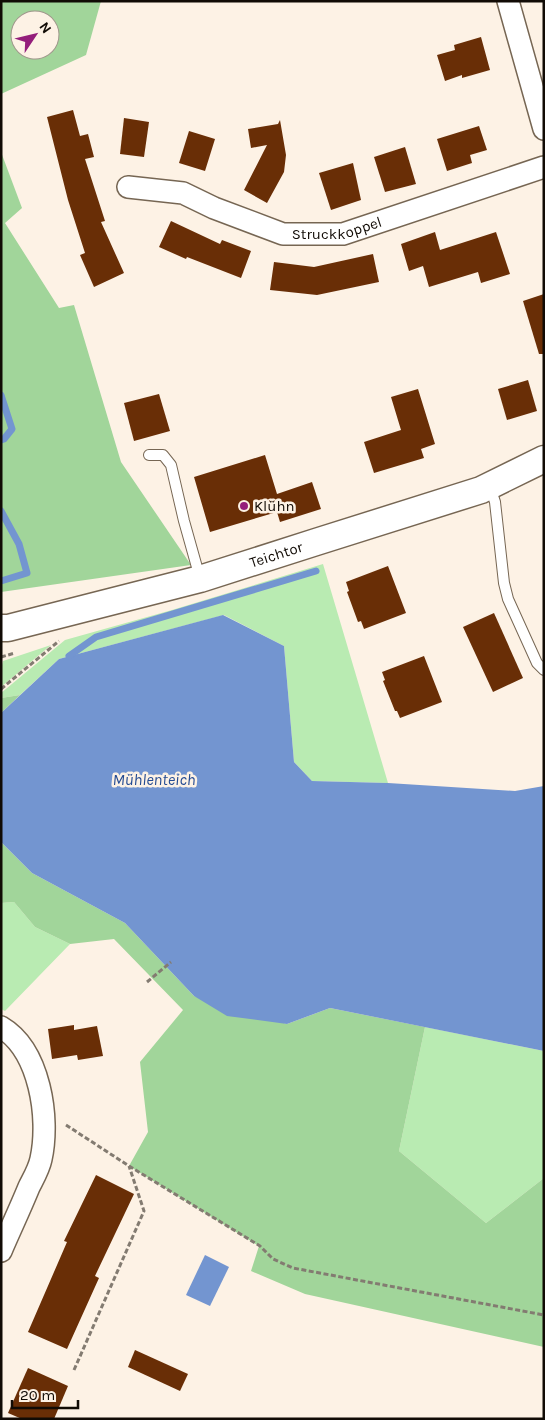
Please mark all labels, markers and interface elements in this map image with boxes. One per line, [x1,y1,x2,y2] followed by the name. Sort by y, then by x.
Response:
[10,10,60,60] north arrow
[35,19,55,37] text: N
[292,213,384,243] street label: Struckkoppel
[254,497,295,515] place label: Klühn
[238,500,250,512] marker: Klühn
[247,538,305,572] street label: Teichtor
[113,770,196,789] water label: Mühlenteich
[12,1378,79,1410] scale bar
[20,1386,55,1404] text: 20 m

